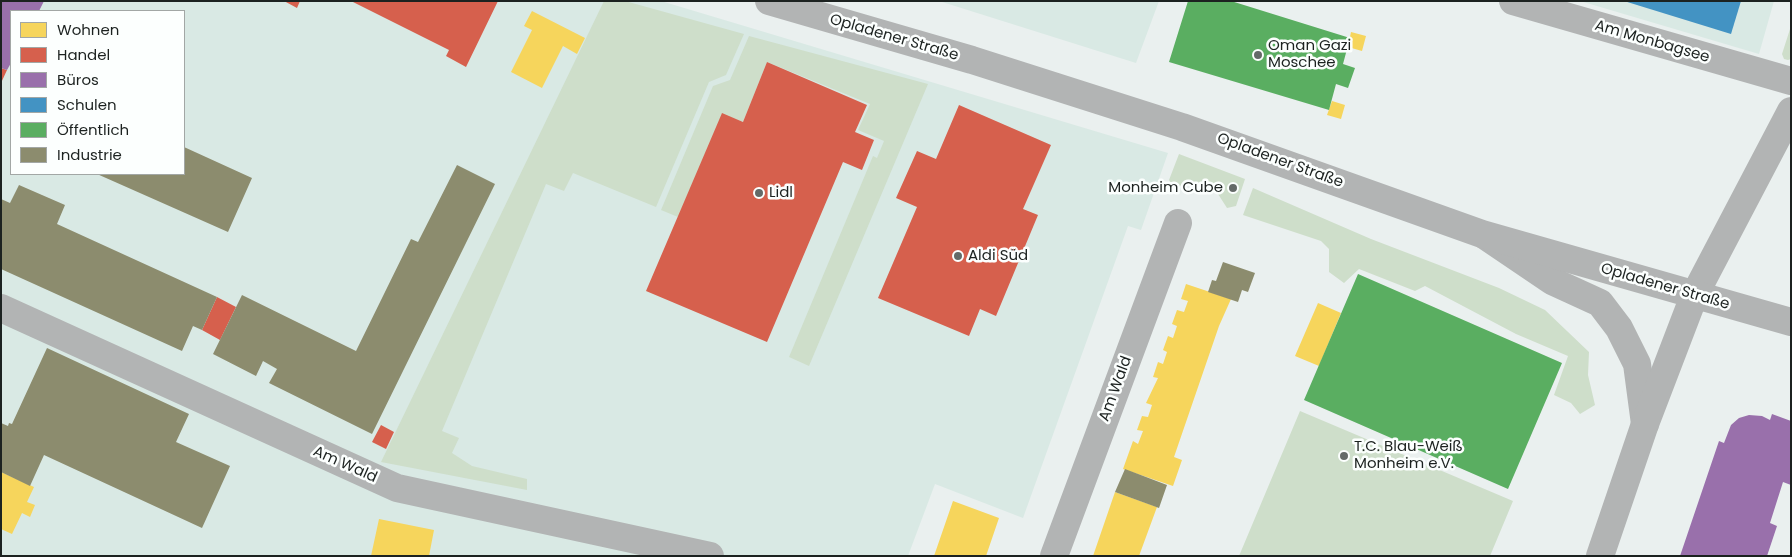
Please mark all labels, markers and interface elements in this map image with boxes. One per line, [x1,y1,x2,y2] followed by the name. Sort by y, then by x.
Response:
[10,10,185,175] legend
[827,11,961,65] street label: Opladener Straße
[1593,17,1711,67] street label: Am Monbagsee
[57,19,119,40] text: Wohnen
[1268,37,1351,72] place label: Oman Gazi Moschee
[57,44,110,65] text: Handel
[1252,49,1264,61] marker: Oman Gazi Moschee
[57,69,99,90] text: Büros
[57,94,117,115] text: Schulen
[57,119,129,140] text: Öffentlich
[1214,130,1346,192] street label: Opladener Straße
[57,144,122,165] text: Industrie
[1108,179,1223,197] place label: Monheim Cube
[1227,182,1239,194] marker: Monheim Cube
[769,184,793,202] place label: Lidl
[753,187,765,199] marker: Lidl
[968,247,1028,265] place label: Aldi Süd
[952,250,964,262] marker: Aldi Süd
[1598,260,1732,314] street label: Opladener Straße
[1096,354,1136,424] street label: Am Wald
[1354,438,1463,473] place label: T.C. Blau-Weiß Monheim e.V.
[310,443,380,487] street label: Am Wald
[1338,450,1350,462] marker: T.C. Blau-Weiß Monheim e.V.

